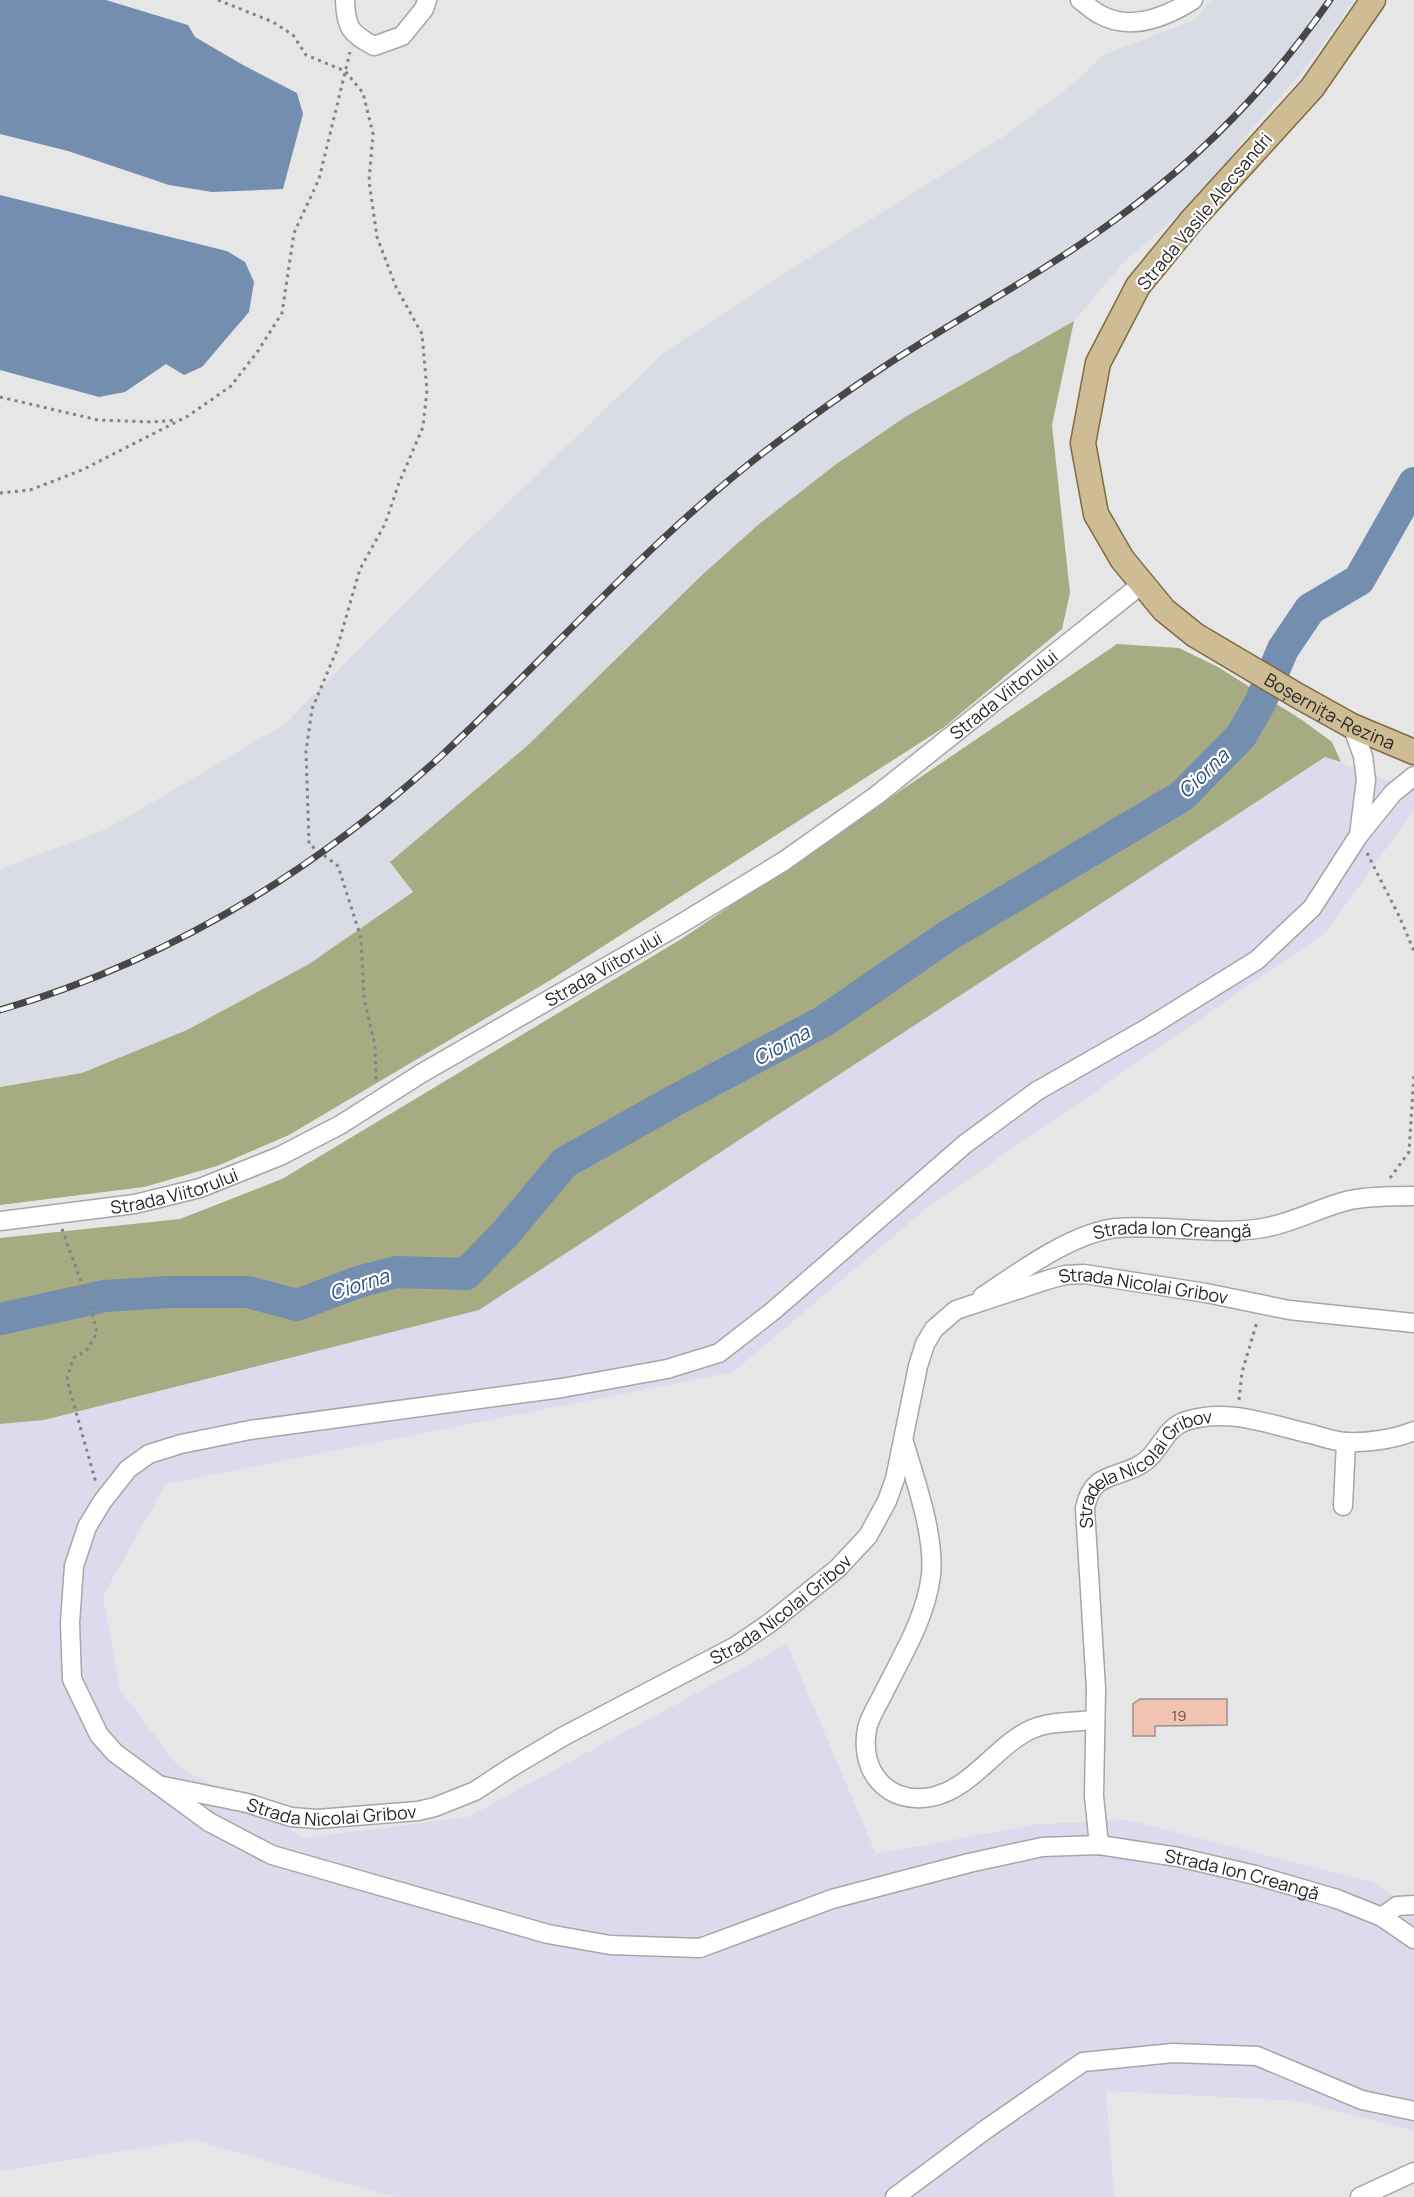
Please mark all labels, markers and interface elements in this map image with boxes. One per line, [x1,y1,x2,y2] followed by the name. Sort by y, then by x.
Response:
[1131,127,1277,295] street label: Strada Vasile Alecsandri
[945,644,1062,745] street label: Strada Viitorului
[1260,667,1399,755] street label: Boșernița-Rezina
[1172,741,1235,804] water label: Ciorna
[540,925,666,1012] street label: Strada Viitorului
[748,1018,815,1072] water label: Ciorna
[109,1162,241,1219] street label: Strada Viitorului
[1090,1215,1252,1245] street label: Strada Ion Creangă
[326,1261,393,1306] water label: Ciorna
[1056,1262,1230,1309] street label: Strada Nicolai Gribov
[1073,1404,1213,1529] street label: Stradela Nicolai Gribov
[705,1549,857,1670] street label: Strada Nicolai Gribov
[1171,1705,1187,1726] house number: 19
[244,1792,417,1831] street label: Strada Nicolai Gribov
[1163,1843,1322,1905] street label: Strada Ion Creangă

